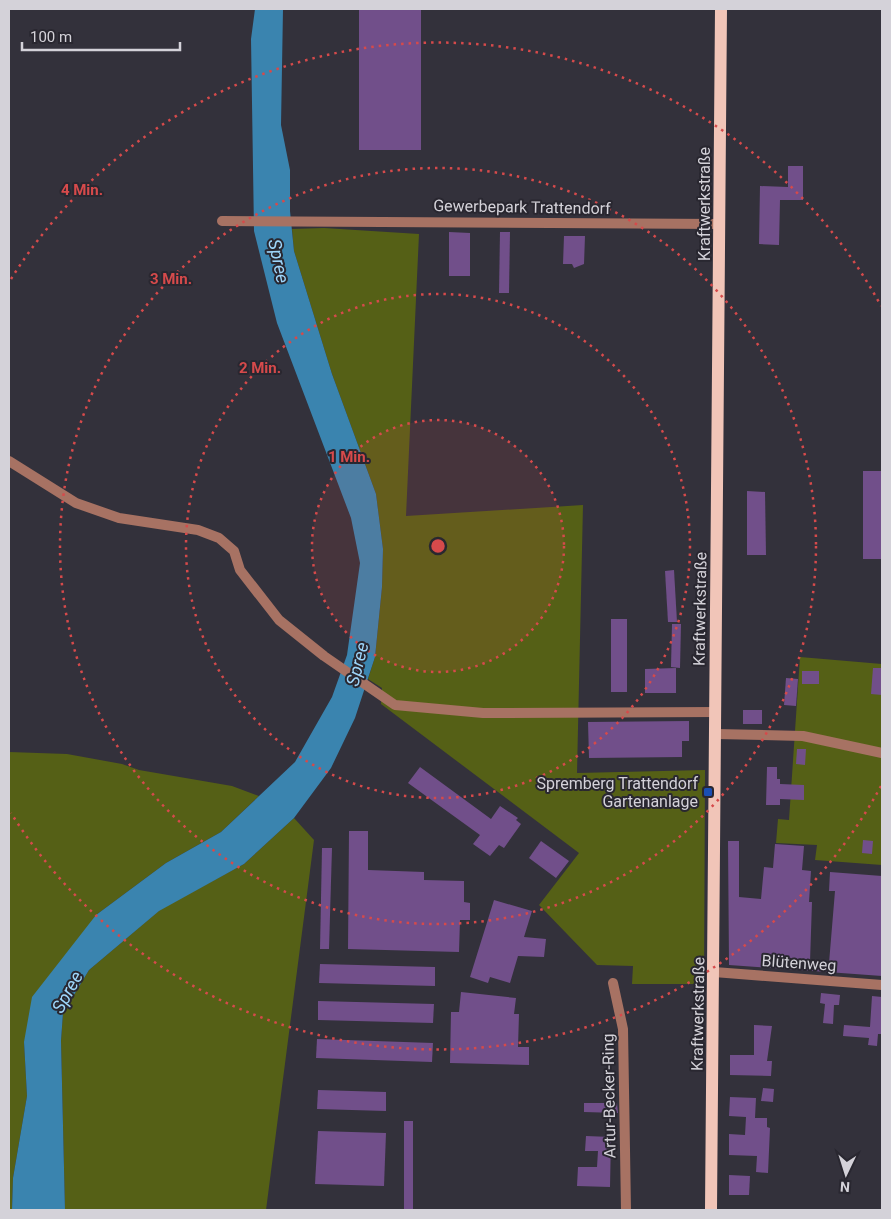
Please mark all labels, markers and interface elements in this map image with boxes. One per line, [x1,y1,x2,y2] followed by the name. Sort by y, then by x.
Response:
[22,20,180,52] scale bar
[30,28,72,46] text: 100 m
[695,147,714,261] street label: Kraftwerkstraße
[61,181,103,199] text: 4 Min.
[433,196,611,218] street label: Gewerbepark Trattendorf
[264,237,294,285] water label: Spree
[150,270,192,288] text: 3 Min.
[239,359,281,377] text: 2 Min.
[328,448,370,466] text: 1 Min.
[429,537,447,555] centre of rings
[690,552,710,666] street label: Kraftwerkstraße
[341,640,373,688] water label: Spree
[537,774,698,811] place label: Spremberg Trattendorf Gartenanlage
[702,786,714,798] marker: Spremberg Trattendorf Gartenanlage
[761,951,837,975] street label: Blütenweg
[688,957,708,1071] street label: Kraftwerkstraße
[47,967,87,1017] water label: Spree
[598,1033,620,1159] street label: Artur-Becker-Ring
[821,1149,871,1199] north arrow
[840,1179,851,1195] text: N

